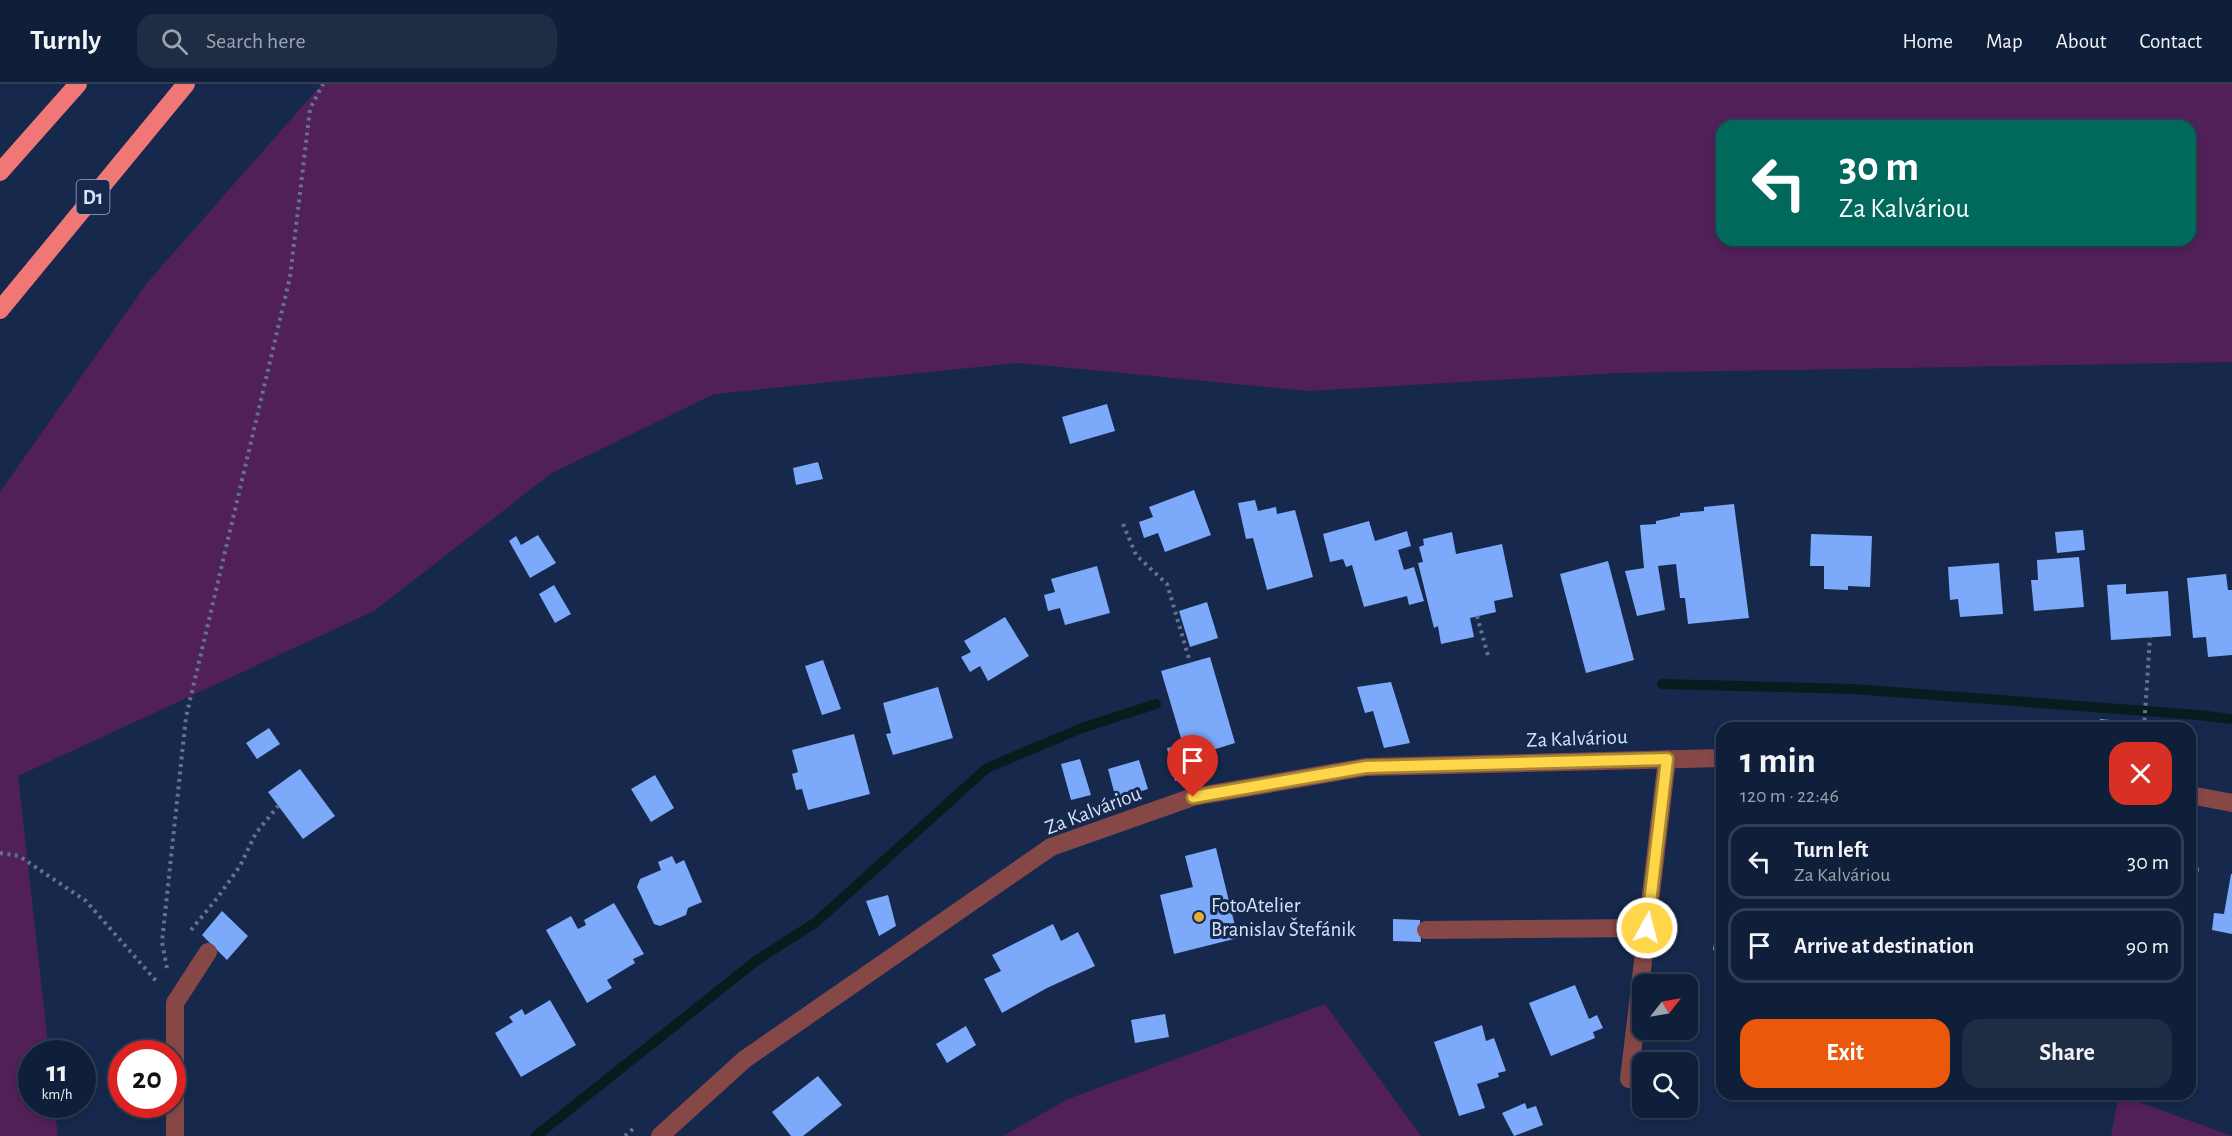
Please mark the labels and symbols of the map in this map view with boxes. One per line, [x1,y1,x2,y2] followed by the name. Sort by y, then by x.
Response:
[76,180,110,214] road number: D1
[1526,726,1628,751] street label: Za Kalváriou
[1167,735,1218,797] pin
[1042,782,1145,838] street label: Za Kalváriou
[1211,895,1356,940] place label: FotoAtelier Branislav Štefánik
[1615,896,1679,960] position arrow
[1192,910,1206,924] marker: FotoAtelier Branislav Štefánik
[1632,974,1698,1040] north arrow
[108,1040,186,1118] speed limit sign: 20

